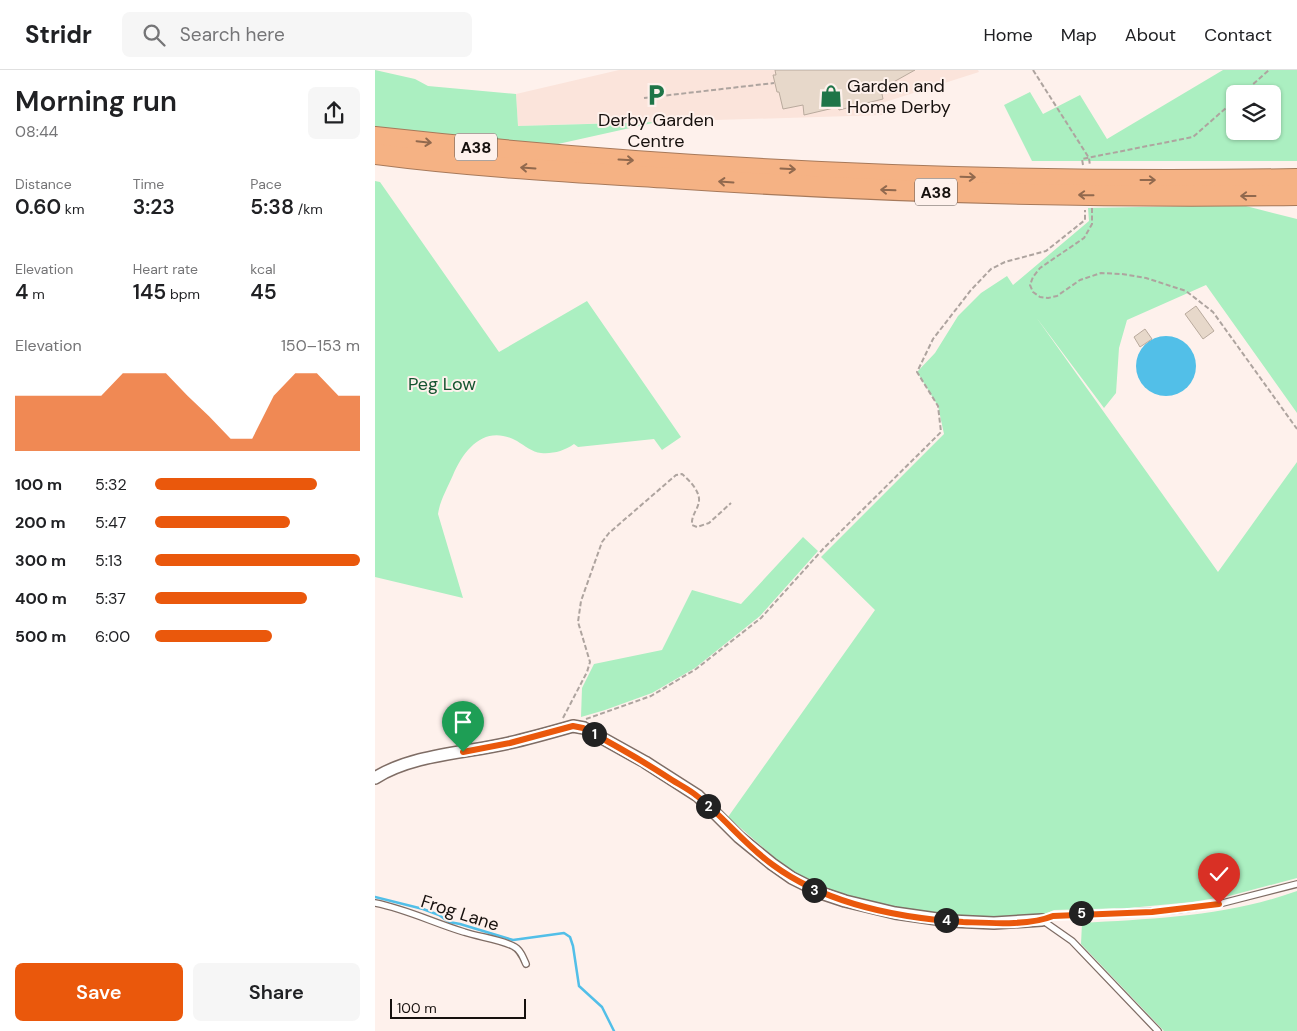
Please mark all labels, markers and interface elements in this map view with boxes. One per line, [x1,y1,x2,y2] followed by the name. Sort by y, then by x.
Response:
[122,12,472,57] search box
[25,19,92,50] text: Stridr
[140,21,168,49] icon: search
[180,22,285,47] text: Search here
[983,23,1033,47] text: Home
[1061,23,1097,47] text: Map
[1125,23,1176,47] text: About
[1204,23,1272,47] text: Contact
[847,74,951,119] place label: Garden and Home Derby
[643,82,669,108] parking icon: Derby Garden Centre
[15,83,177,120] text: Morning run
[818,83,844,109] shop icon: Garden and Home Derby
[1226,85,1281,140] map controls
[1226,85,1281,140] button: layers
[308,87,360,139] button: share
[598,108,714,153] place label: Derby Garden Centre
[15,121,58,142] text: 08:44
[455,134,497,160] road number: A38
[415,137,431,147] one-way arrow
[618,155,634,164] one-way arrow
[520,164,536,173] one-way arrow
[780,165,796,174] one-way arrow
[960,172,976,182] one-way arrow
[15,175,72,193] text: Distance
[133,175,164,193] text: Time
[250,175,282,193] text: Pace
[1140,175,1156,185] one-way arrow
[718,177,734,186] one-way arrow
[915,178,957,206] road number: A38
[881,185,897,195] one-way arrow
[1078,190,1094,200] one-way arrow
[1241,191,1257,201] one-way arrow
[15,193,61,221] text: 0.60
[133,193,175,221] text: 3:23
[250,193,294,221] text: 5:38
[61,200,84,218] text: km
[294,200,323,218] text: /km
[15,260,73,278] text: Elevation
[133,260,198,278] text: Heart rate
[250,260,276,278] text: kcal
[15,278,28,306] text: 4
[133,278,166,306] text: 145
[250,278,277,306] text: 45
[28,285,45,303] text: m
[166,285,200,303] text: bpm
[15,335,82,356] text: Elevation
[281,335,360,356] text: 150–153 m
[408,372,476,396] park label: Peg Low
[15,474,62,495] text: 100 m
[95,474,127,495] text: 5:32
[15,512,66,533] text: 200 m
[95,512,126,533] text: 5:47
[15,550,66,571] text: 300 m
[95,550,122,571] text: 5:13
[15,588,67,609] text: 400 m
[95,588,126,609] text: 5:37
[15,626,66,647] text: 500 m
[95,626,130,647] text: 6:00
[442,701,484,752] pin
[449,708,477,736] icon: arrive
[581,722,607,746] pin: 1
[592,725,597,743] text: 1
[695,794,721,818] pin: 2
[704,797,713,815] text: 2
[1198,853,1240,904] pin
[1205,860,1233,888] icon: check
[801,878,827,902] pin: 3
[810,881,819,899] text: 3
[418,889,502,937] street label: Frog Lane
[1069,900,1093,926] pin: 5
[1077,904,1086,922] text: 5
[933,908,959,932] pin: 4
[942,911,951,929] text: 4
[15,963,183,1021] button: Save
[193,963,360,1021] button: Share
[390,996,526,1019] scale bar
[397,999,437,1017] text: 100 m

